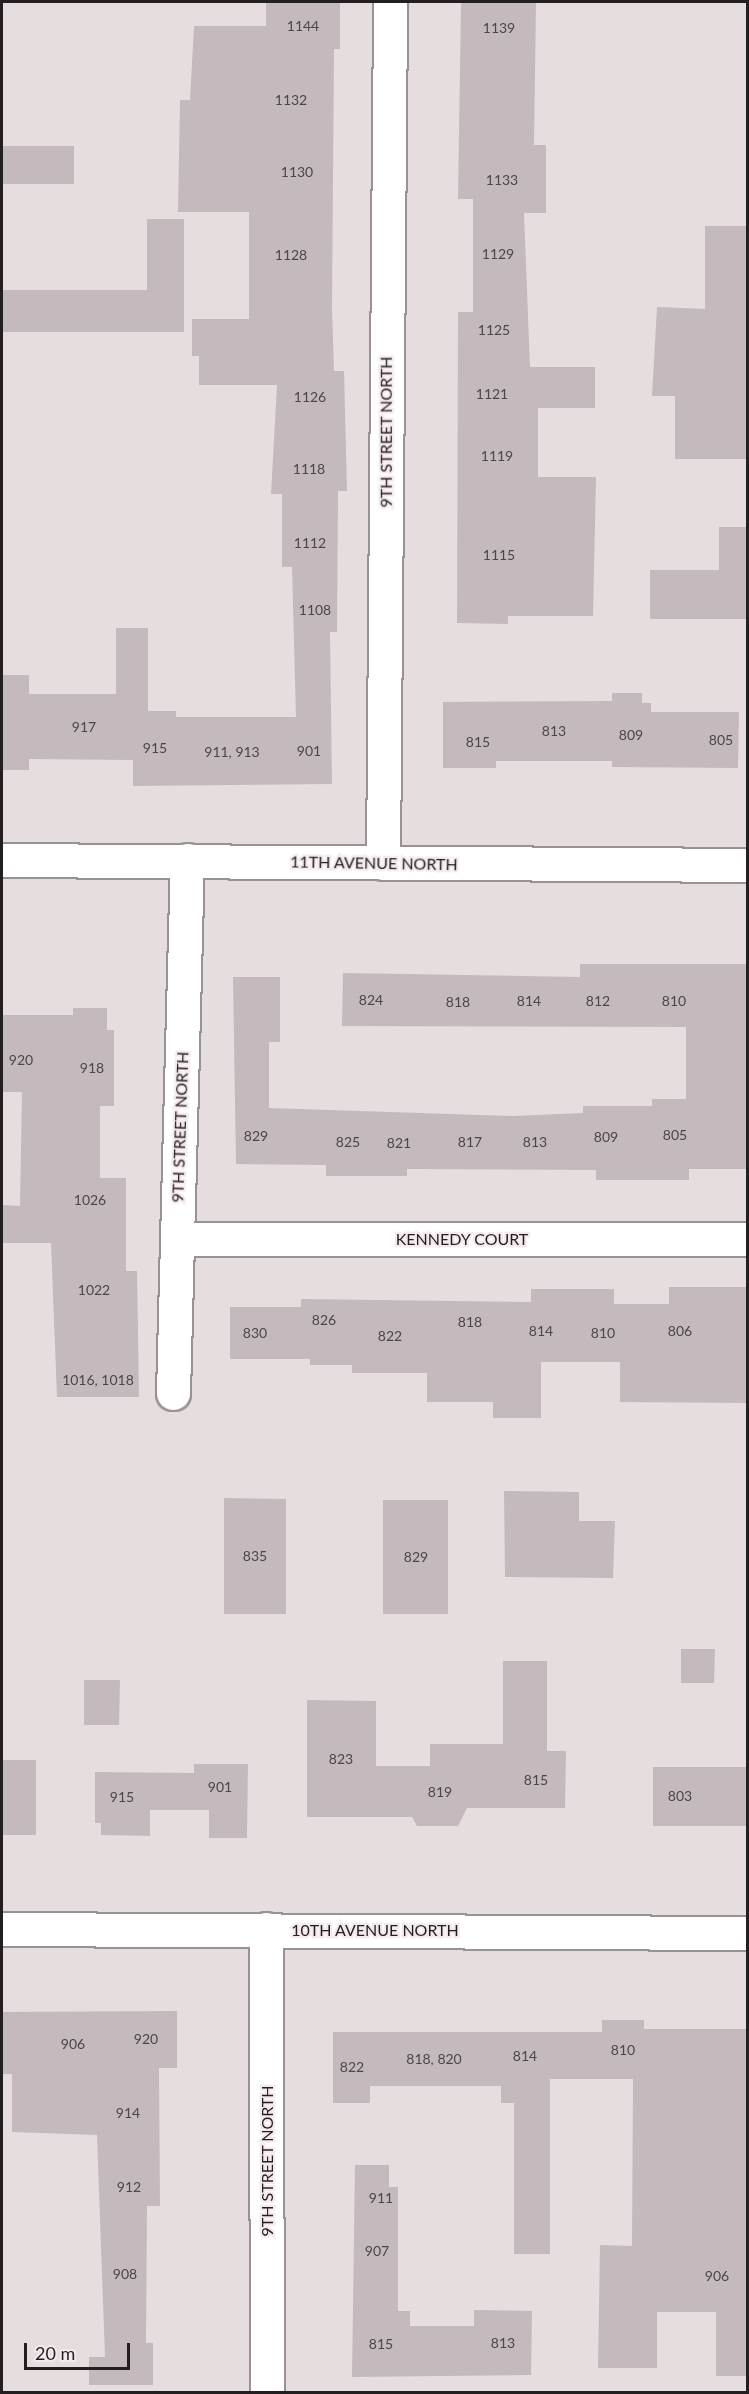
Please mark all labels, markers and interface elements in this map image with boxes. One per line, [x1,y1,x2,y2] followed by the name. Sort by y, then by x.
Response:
[287,18,319,34] house number: 1144
[483,20,515,36] house number: 1139
[275,92,307,108] house number: 1132
[281,164,313,180] house number: 1130
[486,172,518,188] house number: 1133
[482,246,514,262] house number: 1129
[275,247,307,263] house number: 1128
[478,322,510,338] house number: 1125
[376,356,396,508] street label: 9TH STREET NORTH
[476,386,508,402] house number: 1121
[294,389,326,405] house number: 1126
[481,448,513,464] house number: 1119
[293,461,325,477] house number: 1118
[294,535,326,551] house number: 1112
[483,547,515,563] house number: 1115
[299,602,331,618] house number: 1108
[72,719,96,735] house number: 917
[542,723,566,739] house number: 813
[619,727,643,743] house number: 809
[709,732,733,748] house number: 805
[466,734,490,750] house number: 815
[143,740,167,756] house number: 915
[297,743,321,759] house number: 901
[204,744,260,760] house number: 911, 913
[290,852,458,874] street label: 11TH AVENUE NORTH
[359,992,383,1008] house number: 824
[517,993,541,1009] house number: 814
[586,993,610,1009] house number: 812
[662,993,686,1009] house number: 810
[446,994,470,1010] house number: 818
[168,1051,192,1203] street label: 9TH STREET NORTH
[9,1052,33,1068] house number: 920
[80,1060,104,1076] house number: 918
[663,1127,687,1143] house number: 805
[244,1128,268,1144] house number: 829
[594,1129,618,1145] house number: 809
[336,1134,360,1150] house number: 825
[458,1134,482,1150] house number: 817
[523,1134,547,1150] house number: 813
[387,1135,411,1151] house number: 821
[74,1192,106,1208] house number: 1026
[395,1229,529,1249] street label: KENNEDY COURT
[78,1282,110,1298] house number: 1022
[312,1312,336,1328] house number: 826
[458,1314,482,1330] house number: 818
[529,1323,553,1339] house number: 814
[668,1323,692,1339] house number: 806
[243,1325,267,1341] house number: 830
[591,1325,615,1341] house number: 810
[378,1328,402,1344] house number: 822
[62,1372,134,1388] house number: 1016, 1018
[243,1548,267,1564] house number: 835
[404,1549,428,1565] house number: 829
[329,1751,353,1767] house number: 823
[524,1772,548,1788] house number: 815
[208,1779,232,1795] house number: 901
[428,1784,452,1800] house number: 819
[668,1788,692,1804] house number: 803
[110,1789,134,1805] house number: 915
[291,1920,459,1940] street label: 10TH AVENUE NORTH
[134,2031,158,2047] house number: 920
[61,2036,85,2052] house number: 906
[611,2042,635,2058] house number: 810
[513,2048,537,2064] house number: 814
[406,2051,462,2067] house number: 818, 820
[340,2059,364,2075] house number: 822
[257,2085,277,2237] street label: 9TH STREET NORTH
[116,2105,140,2121] house number: 914
[117,2179,141,2195] house number: 912
[369,2190,393,2206] house number: 911
[365,2243,389,2259] house number: 907
[113,2266,137,2282] house number: 908
[705,2268,729,2284] house number: 906
[27,2331,134,2369] scale bar
[491,2335,515,2351] house number: 813
[369,2336,393,2352] house number: 815
[35,2342,75,2364] text: 20 m

